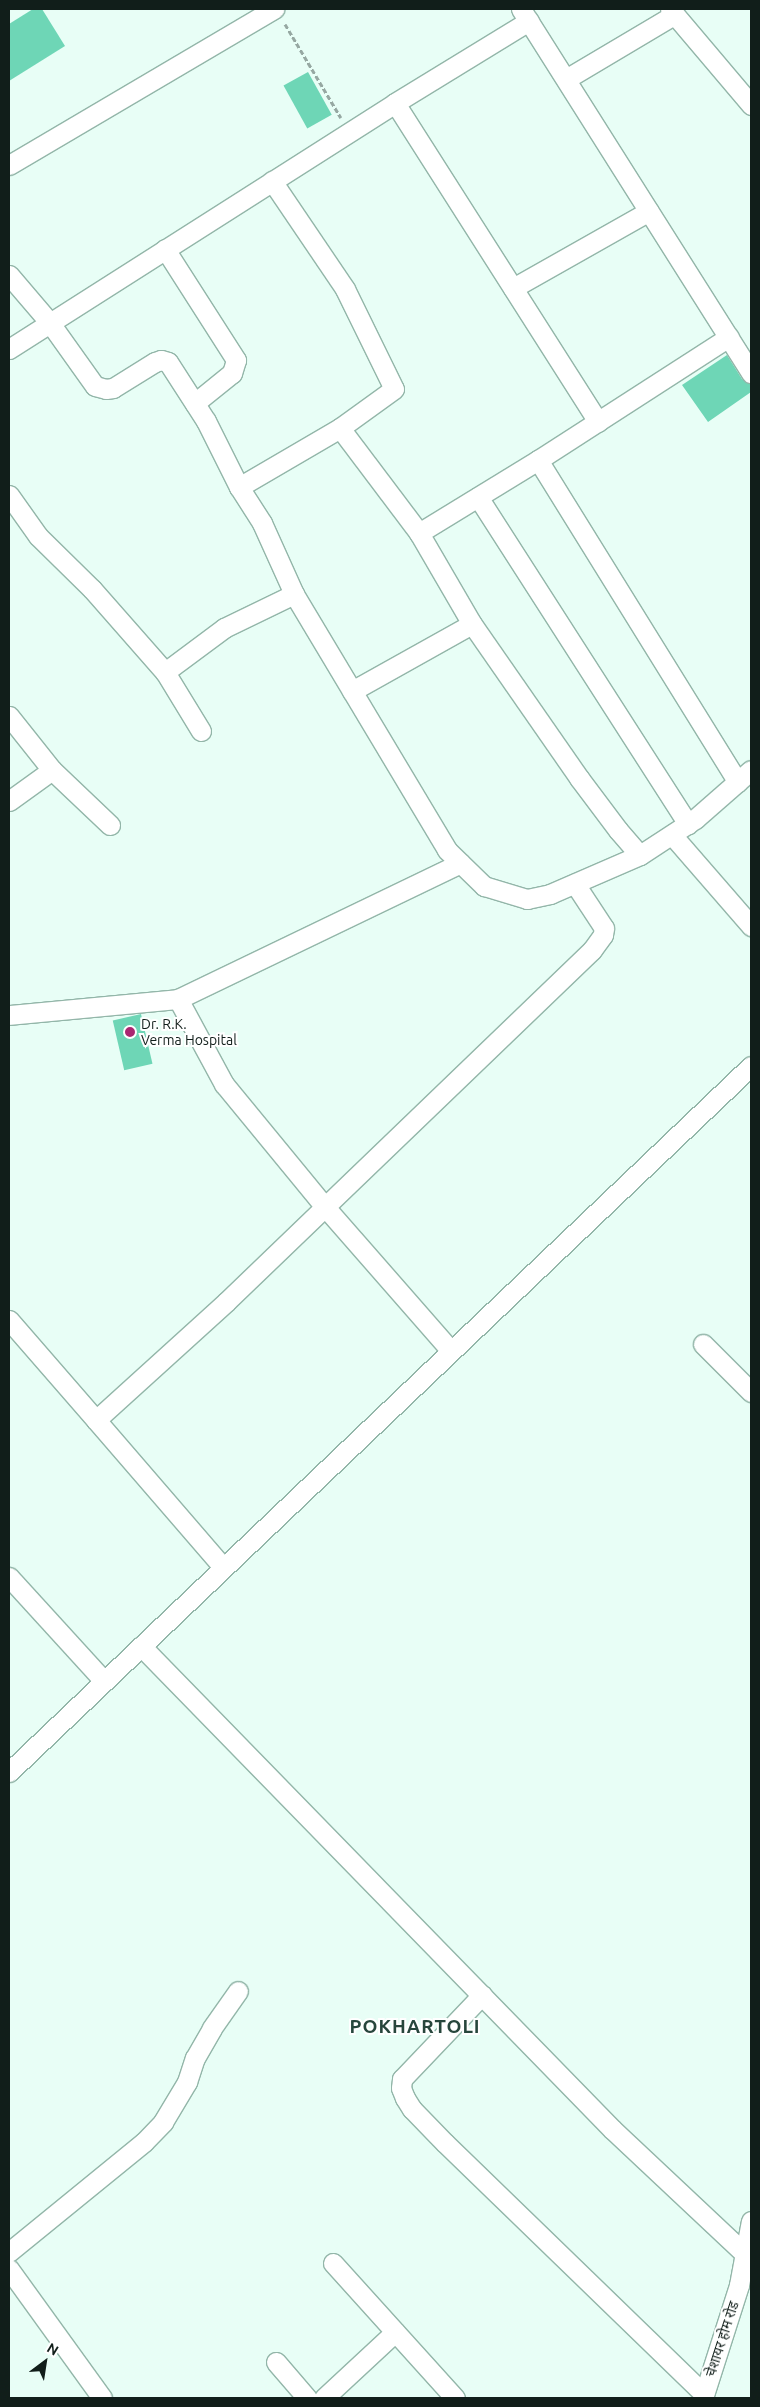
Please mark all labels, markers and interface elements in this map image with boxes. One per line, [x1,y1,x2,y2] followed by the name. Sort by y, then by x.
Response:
[141,1016,237,1048] place label: Dr. R.K. Verma Hospital
[123,1025,137,1039] marker: Dr. R.K. Verma Hospital
[348,2016,482,2038] district label: POKHARTOLI
[702,2299,742,2379] street label: चेशायर होम रोड
[20,2337,70,2387] north arrow
[44,2340,61,2359] text: N

